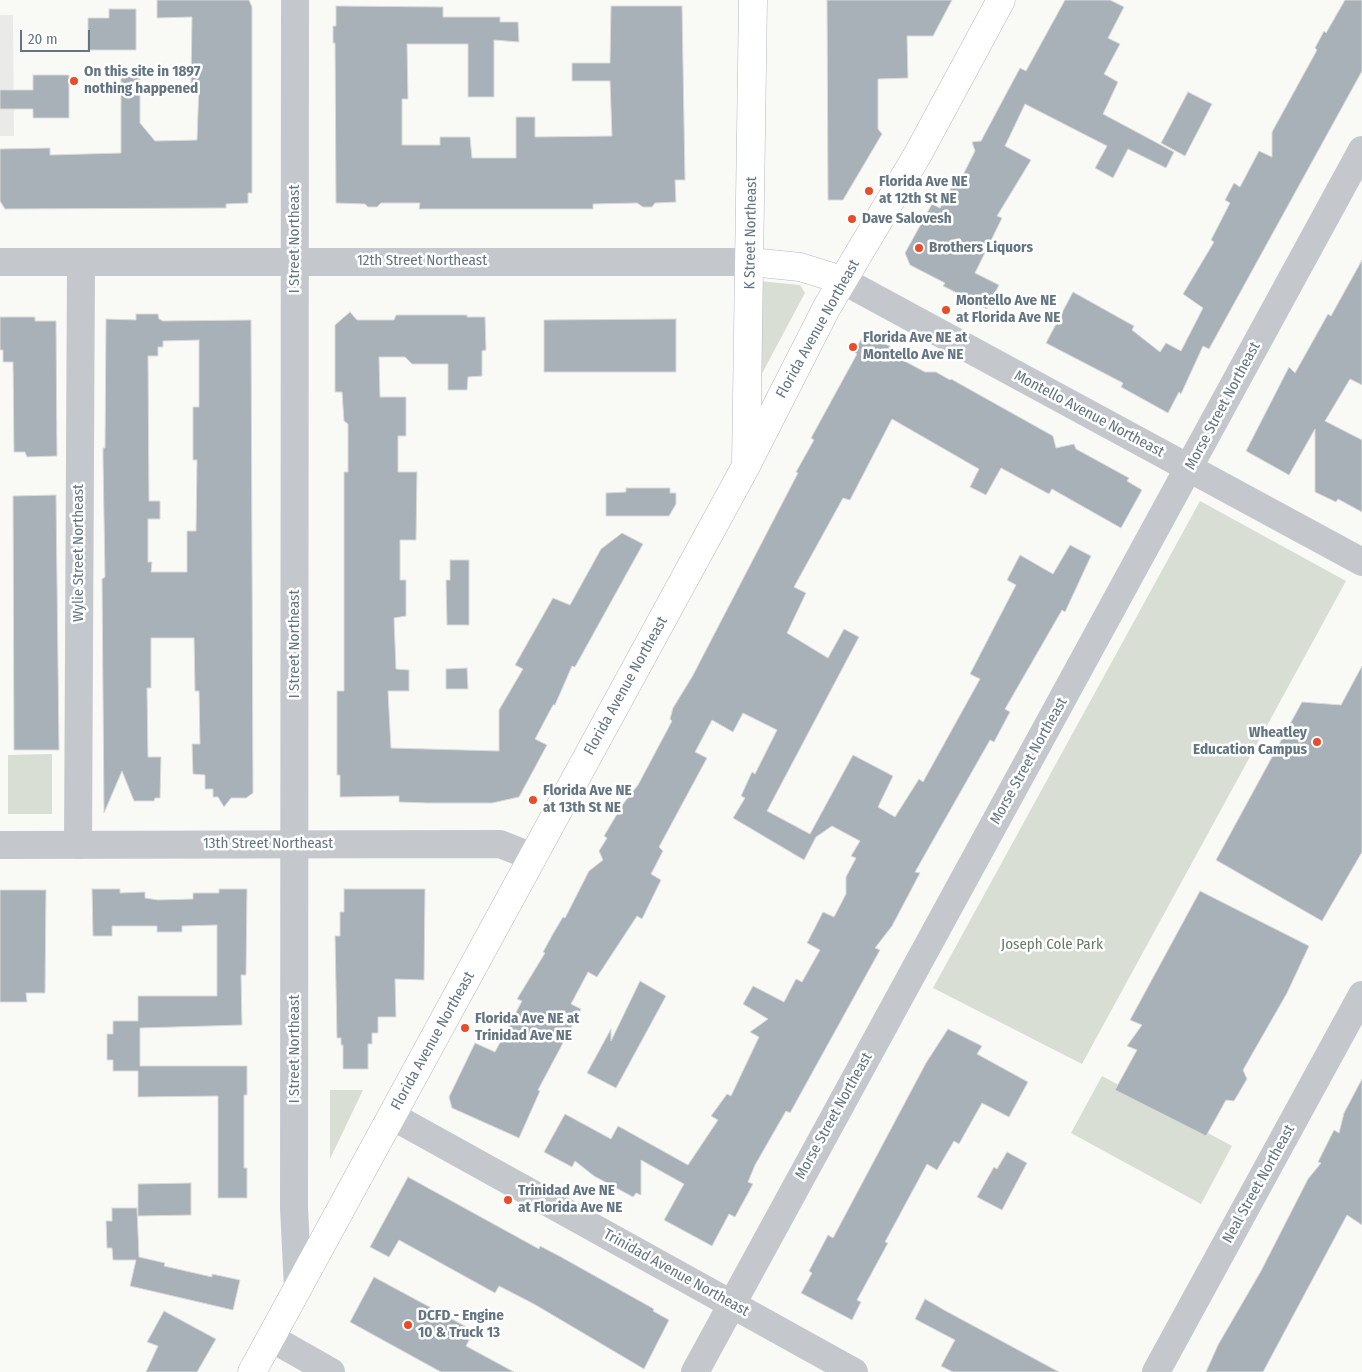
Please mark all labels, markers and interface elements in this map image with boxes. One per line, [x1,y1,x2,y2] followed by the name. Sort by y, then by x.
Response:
[22,20,92,52] scale bar
[28,30,58,48] text: 20 m
[84,63,200,98] place label: On this site in 1897 nothing happened
[68,75,80,87] marker: On this site in 1897 nothing happened
[879,173,968,208] place label: Florida Ave NE at 12th St NE
[741,176,761,290] street label: K Street Northeast
[286,185,304,293] street label: I Street Northeast
[863,185,875,197] marker: Florida Ave NE at 12th St NE
[862,210,952,228] place label: Dave Salovesh
[846,213,858,225] marker: Dave Salovesh
[929,239,1033,257] place label: Brothers Liquors
[913,242,925,254] marker: Brothers Liquors
[357,252,487,270] street label: 12th Street Northeast
[772,257,864,401] street label: Florida Avenue Northeast
[956,292,1060,327] place label: Montello Ave NE at Florida Ave NE
[940,304,952,316] marker: Montello Ave NE at Florida Ave NE
[863,329,967,364] place label: Florida Ave NE at Montello Ave NE
[1182,339,1264,473] street label: Morse Street Northeast
[847,341,859,353] marker: Florida Ave NE at Montello Ave NE
[1011,367,1167,461] street label: Montello Avenue Northeast
[70,484,88,622] street label: Wylie Street Northeast
[286,590,304,698] street label: I Street Northeast
[580,614,672,758] street label: Florida Avenue Northeast
[987,694,1071,828] street label: Morse Street Northeast
[1193,724,1307,759] place label: Wheatley Education Campus
[1311,736,1323,748] marker: Wheatley Education Campus
[543,782,632,817] place label: Florida Ave NE at 13th St NE
[527,794,539,806] marker: Florida Ave NE at 13th St NE
[203,835,333,853] street label: 13th Street Northeast
[1001,936,1103,954] park label: Joseph Cole Park
[387,969,479,1113] street label: Florida Avenue Northeast
[286,995,304,1103] street label: I Street Northeast
[475,1010,579,1045] place label: Florida Ave NE at Trinidad Ave NE
[459,1022,471,1034] marker: Florida Ave NE at Trinidad Ave NE
[792,1049,876,1183] street label: Morse Street Northeast
[1219,1122,1299,1246] street label: Neal Street Northeast
[518,1182,622,1217] place label: Trinidad Ave NE at Florida Ave NE
[502,1194,514,1206] marker: Trinidad Ave NE at Florida Ave NE
[600,1225,752,1321] street label: Trinidad Avenue Northeast
[418,1307,504,1342] place label: DCFD - Engine 10 & Truck 13
[402,1319,414,1331] marker: DCFD - Engine 10 & Truck 13

